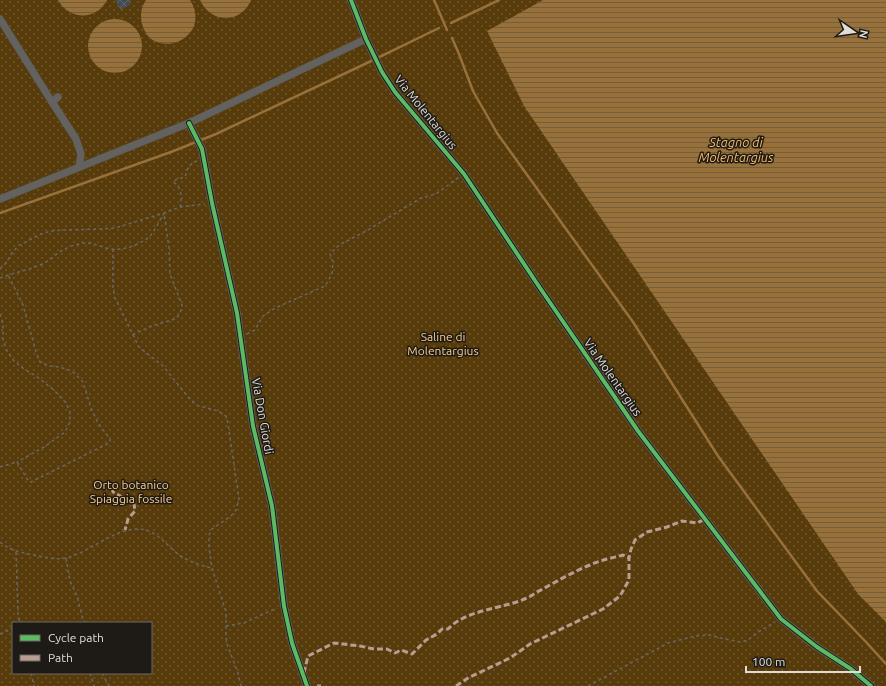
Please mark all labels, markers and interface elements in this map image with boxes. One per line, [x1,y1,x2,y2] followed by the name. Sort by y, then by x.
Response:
[834,12,874,52] north arrow
[857,29,871,40] text: N
[392,72,460,152] street label: Via Molentargius
[698,135,774,164] water label: Stagno di Molentargius
[407,330,479,357] park label: Saline di Molentargius
[582,336,644,418] street label: Via Molentargius
[250,377,276,455] street label: Via Don Giordi
[90,478,172,505] park label: Orto botanico Spiaggia fossile
[12,622,152,674] legend
[48,631,104,644] text: Cycle path
[746,648,860,674] scale bar
[48,651,73,664] text: Path
[752,655,785,668] text: 100 m

